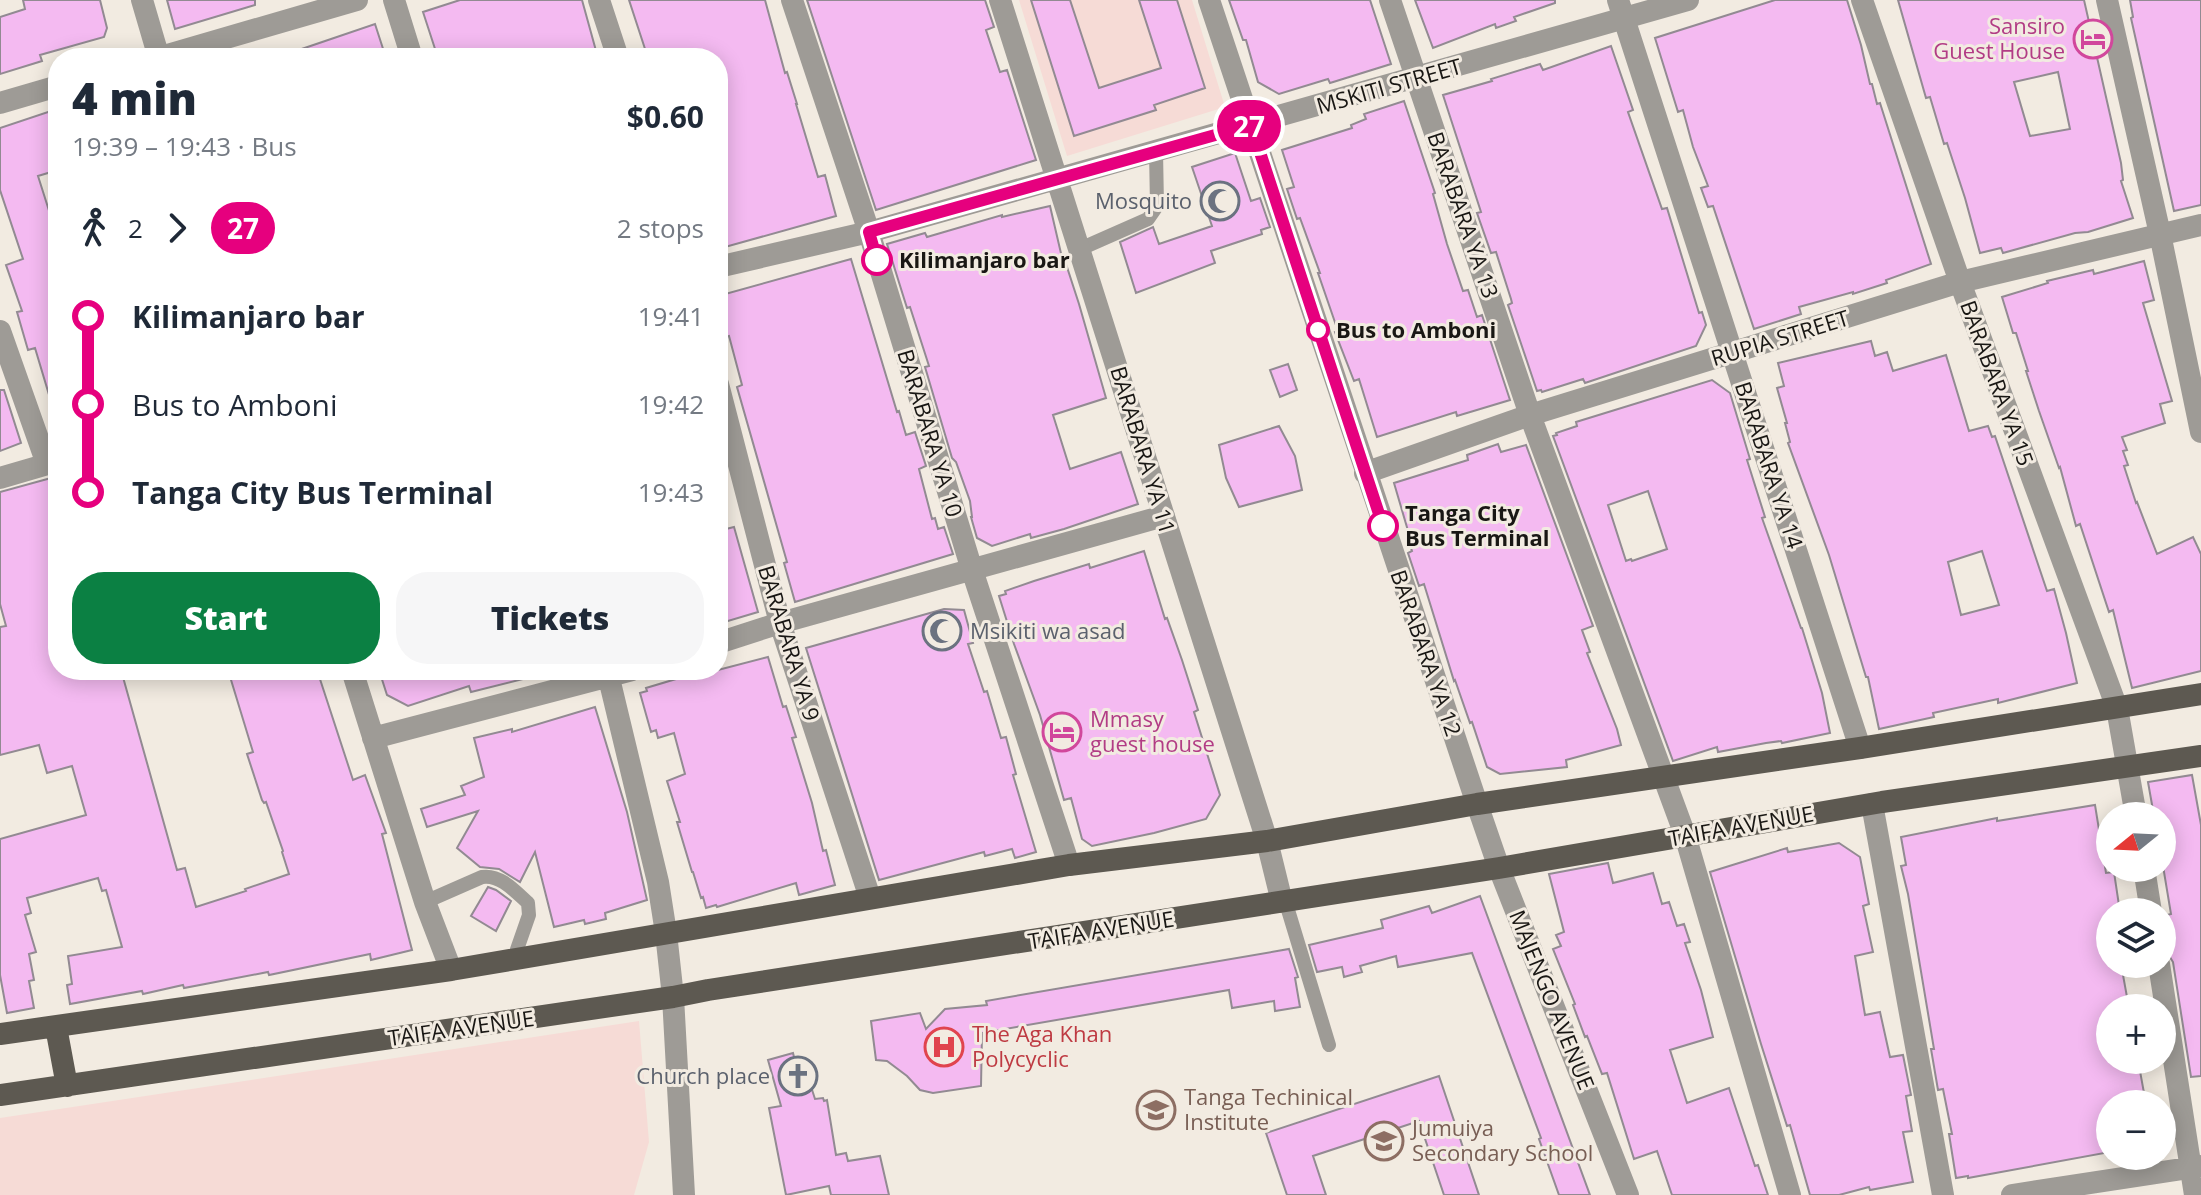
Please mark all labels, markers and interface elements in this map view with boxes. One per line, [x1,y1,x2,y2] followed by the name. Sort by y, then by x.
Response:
[1933,10,2065,65] place label: Sansiro Guest House
[2072,18,2114,60] hotel icon: Sansiro Guest House
[1313,50,1465,120] street label: MSKITI STREET
[72,68,197,128] text: 4 min
[627,96,704,137] text: $0.60
[1213,100,1285,152] line badge: 27
[1233,107,1265,145] text: 27
[72,128,297,164] text: 19:39 – 19:43 · Bus
[1421,128,1506,302] street label: BARABARA YA 13
[1199,180,1241,222] mosque icon: Mosquito
[1095,185,1192,215] place label: Mosquito
[72,206,116,250] icon: walk
[155,206,199,250] icon: forward
[227,209,259,247] text: 27
[128,210,143,246] text: 2
[617,210,704,246] text: 2 stops
[899,244,1070,274] place label: Kilimanjaro bar
[862,245,892,275] marker: Kilimanjaro bar
[132,296,365,337] text: Kilimanjaro bar
[1954,296,2042,470] street label: BARABARA YA 15
[638,298,704,334] text: 19:41
[1707,302,1852,372] street label: RUPIA STREET
[1336,314,1496,344] place label: Bus to Amboni
[1307,319,1329,341] marker: Bus to Amboni
[891,345,971,520] street label: BARABARA YA 10
[1104,362,1184,537] street label: BARABARA YA 11
[1729,377,1811,552] street label: BARABARA YA 14
[132,384,338,425] text: Bus to Amboni
[638,386,704,422] text: 19:42
[132,472,493,513] text: Tanga City Bus Terminal
[638,474,704,510] text: 19:43
[1405,497,1549,552] place label: Tanga City Bus Terminal
[1368,511,1398,541] marker: Tanga City Bus Terminal
[752,561,828,724] street label: BARABARA YA 9
[1384,566,1469,740] street label: BARABARA YA 12
[72,572,380,664] button: Start
[396,572,704,664] button: Tickets
[921,610,963,652] mosque icon: Msikiti wa asad
[970,615,1125,645] place label: Msikiti wa asad
[1090,703,1215,758] place label: Mmasy guest house
[1041,711,1083,753] hotel icon: Mmasy guest house
[1666,797,1816,853] street label: TAIFA AVENUE
[2096,802,2176,882] north arrow
[2096,802,2176,1170] map controls
[2096,898,2176,978] button: layers
[1026,903,1176,955] street label: TAIFA AVENUE
[1503,905,1603,1094] street label: MAJENGO AVENUE
[2096,994,2176,1074] button: +
[386,1002,536,1052] street label: TAIFA AVENUE
[972,1018,1112,1073] place label: The Aga Khan Polycyclic
[923,1026,965,1068] hospital icon: The Aga Khan Polycyclic
[777,1055,819,1097] church icon: Church place
[636,1060,770,1090] place label: Church place
[1184,1081,1353,1136] place label: Tanga Techinical Institute
[1135,1089,1177,1131] school or university icon: Tanga Techinical Institute
[2096,1090,2176,1170] button: −
[1410,1112,1593,1167] place label: Jumuiya Secondary School
[1363,1120,1405,1162] school or university icon: Jumuiya Secondary School

